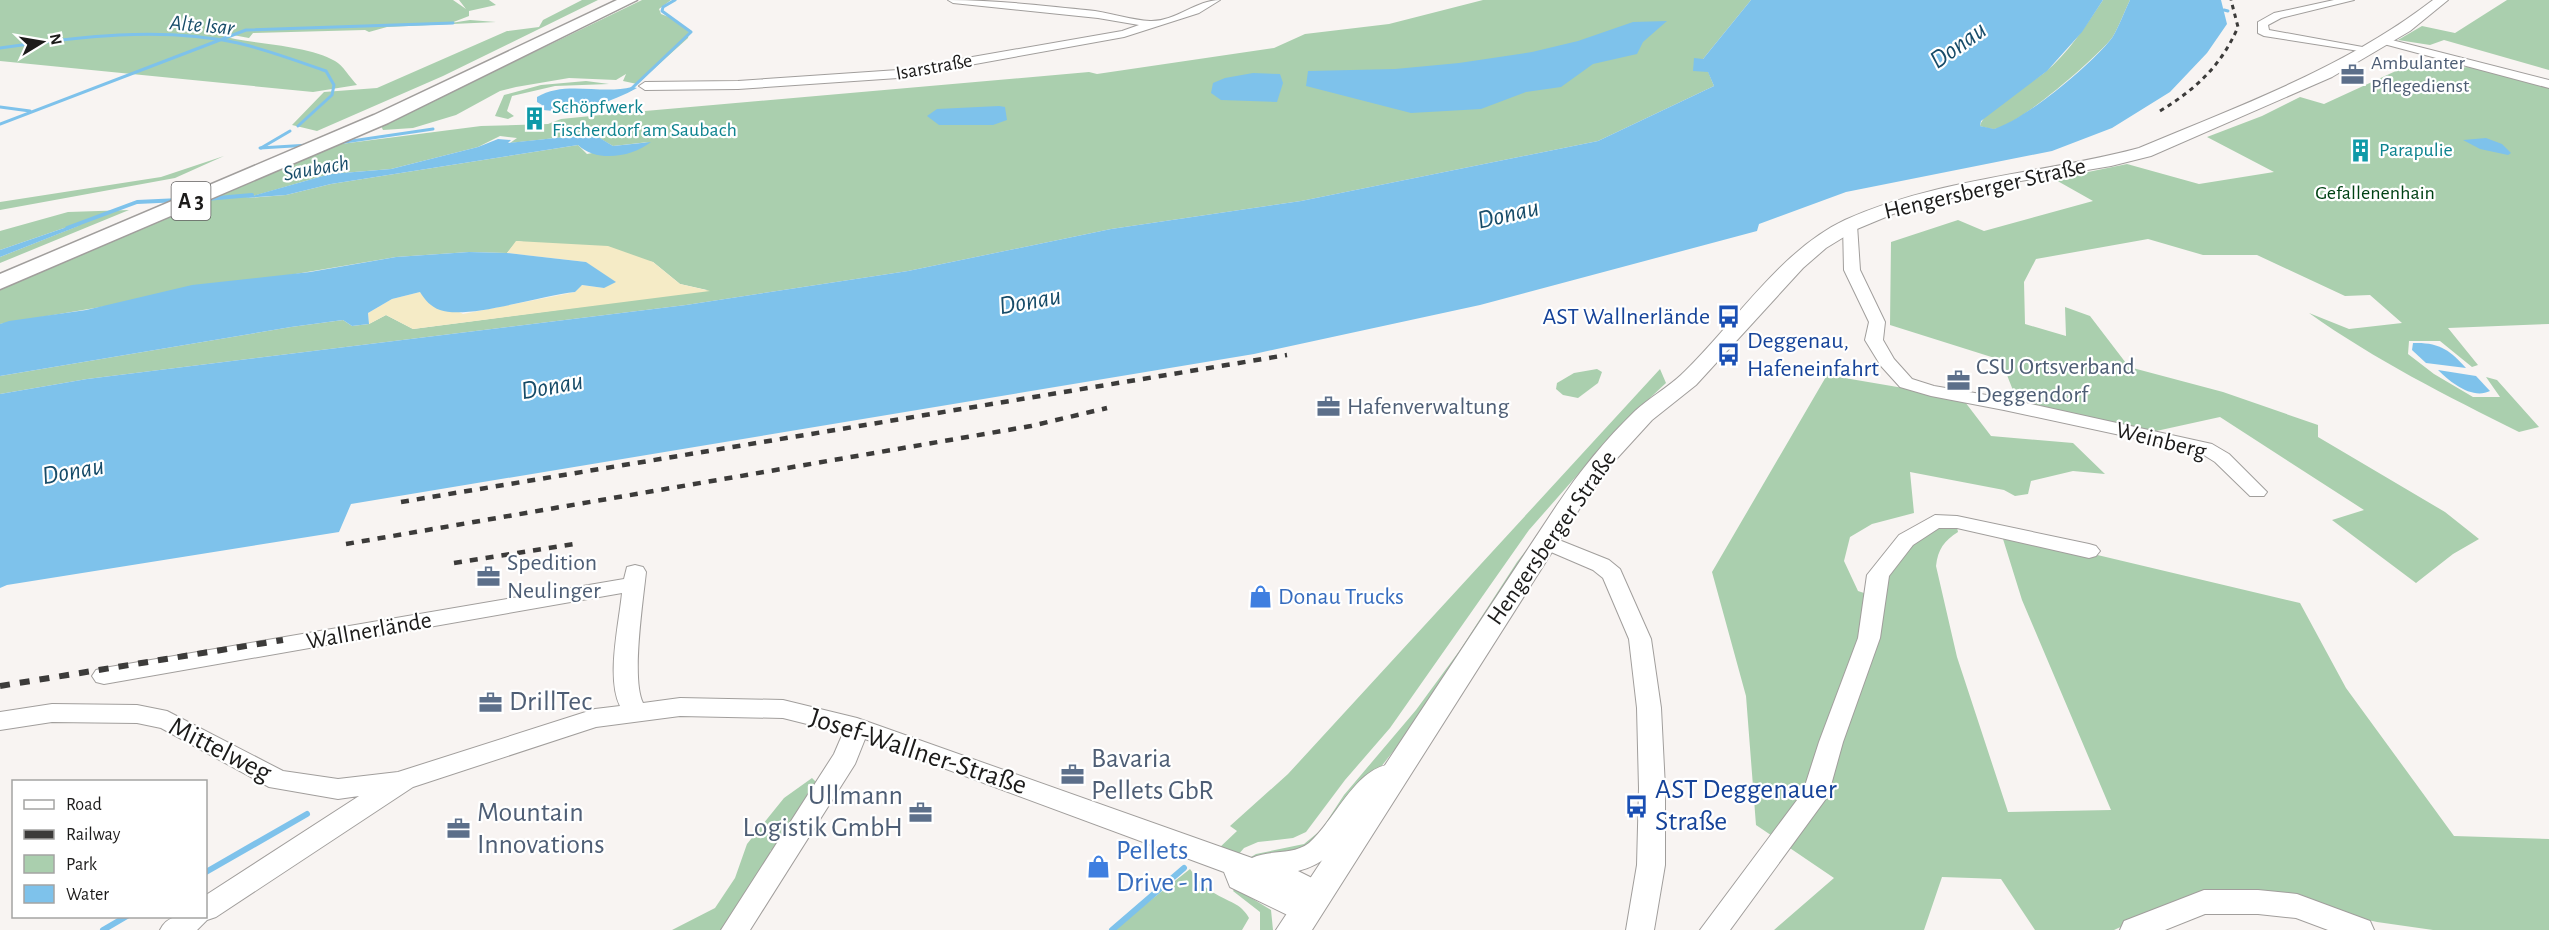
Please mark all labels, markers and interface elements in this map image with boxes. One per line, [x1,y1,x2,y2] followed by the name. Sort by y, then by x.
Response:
[168,11,236,39] water label: Alte Isar
[12,12,72,72] north arrow
[1925,16,1991,74] water label: Donau
[47,32,65,46] text: N
[894,50,974,84] street label: Isarstraße
[2371,53,2470,96] place label: Ambulanter Pflegedienst
[2340,61,2366,87] office icon: Ambulanter Pflegedienst
[552,97,737,140] place label: Schöpfwerk Fischerdorf am Saubach
[521,106,547,132] building icon: Schöpfwerk Fischerdorf am Saubach
[2348,137,2374,163] building icon: Parapulie
[2379,140,2453,160] place label: Parapulie
[281,151,351,185] water label: Saubach
[1882,154,2088,224] street label: Hengersberger Straße
[172,182,210,220] road number: A 3
[2315,183,2435,203] park label: Gefallenenhain
[1475,194,1541,234] water label: Donau
[997,283,1063,319] water label: Donau
[1715,304,1741,330] bus stop icon: AST Wallnerlände
[1543,305,1710,329] place label: AST Wallnerlände
[1747,329,1879,381] place label: Deggenau, Hafeneinfahrt
[1716,342,1742,368] bus stop icon: Deggenau, Hafeneinfahrt
[1976,355,2135,407] place label: CSU Ortsverband Deggendorf
[519,368,585,404] water label: Donau
[1945,368,1971,394] office icon: CSU Ortsverband Deggendorf
[1316,394,1342,420] office icon: Hafenverwaltung
[1347,395,1509,419] place label: Hafenverwaltung
[2113,418,2209,464] street label: Weinberg
[1483,447,1621,629] street label: Hengersberger Straße
[40,453,106,489] water label: Donau
[507,551,601,603] place label: Spedition Neulinger
[476,564,502,590] office icon: Spedition Neulinger
[1247,584,1273,610] shop icon: Donau Trucks
[1278,585,1404,609] place label: Donau Trucks
[304,608,434,654] street label: Wallnerlände
[509,688,592,716] place label: DrillTec
[478,689,504,715] office icon: DrillTec
[806,704,1030,800] street label: Josef-Wallner-Straße
[164,712,276,788] street label: Mittelweg
[1091,745,1214,805] place label: Bavaria Pellets GbR
[1060,762,1086,788] office icon: Bavaria Pellets GbR
[1655,776,1837,836] place label: AST Deggenauer Straße
[12,780,207,918] legend
[743,782,903,842] place label: Ullmann Logistik GmbH
[1624,793,1650,819] bus stop icon: AST Deggenauer Straße
[66,796,102,814] text: Road
[477,799,605,859] place label: Mountain Innovations
[908,799,934,825] office icon: Ullmann Logistik GmbH
[446,816,472,842] office icon: Mountain Innovations
[66,826,121,844] text: Railway
[1116,837,1214,897] place label: Pellets Drive - In
[1085,854,1111,880] shop icon: Pellets Drive - In
[66,856,98,874] text: Park
[66,886,109,904] text: Water

